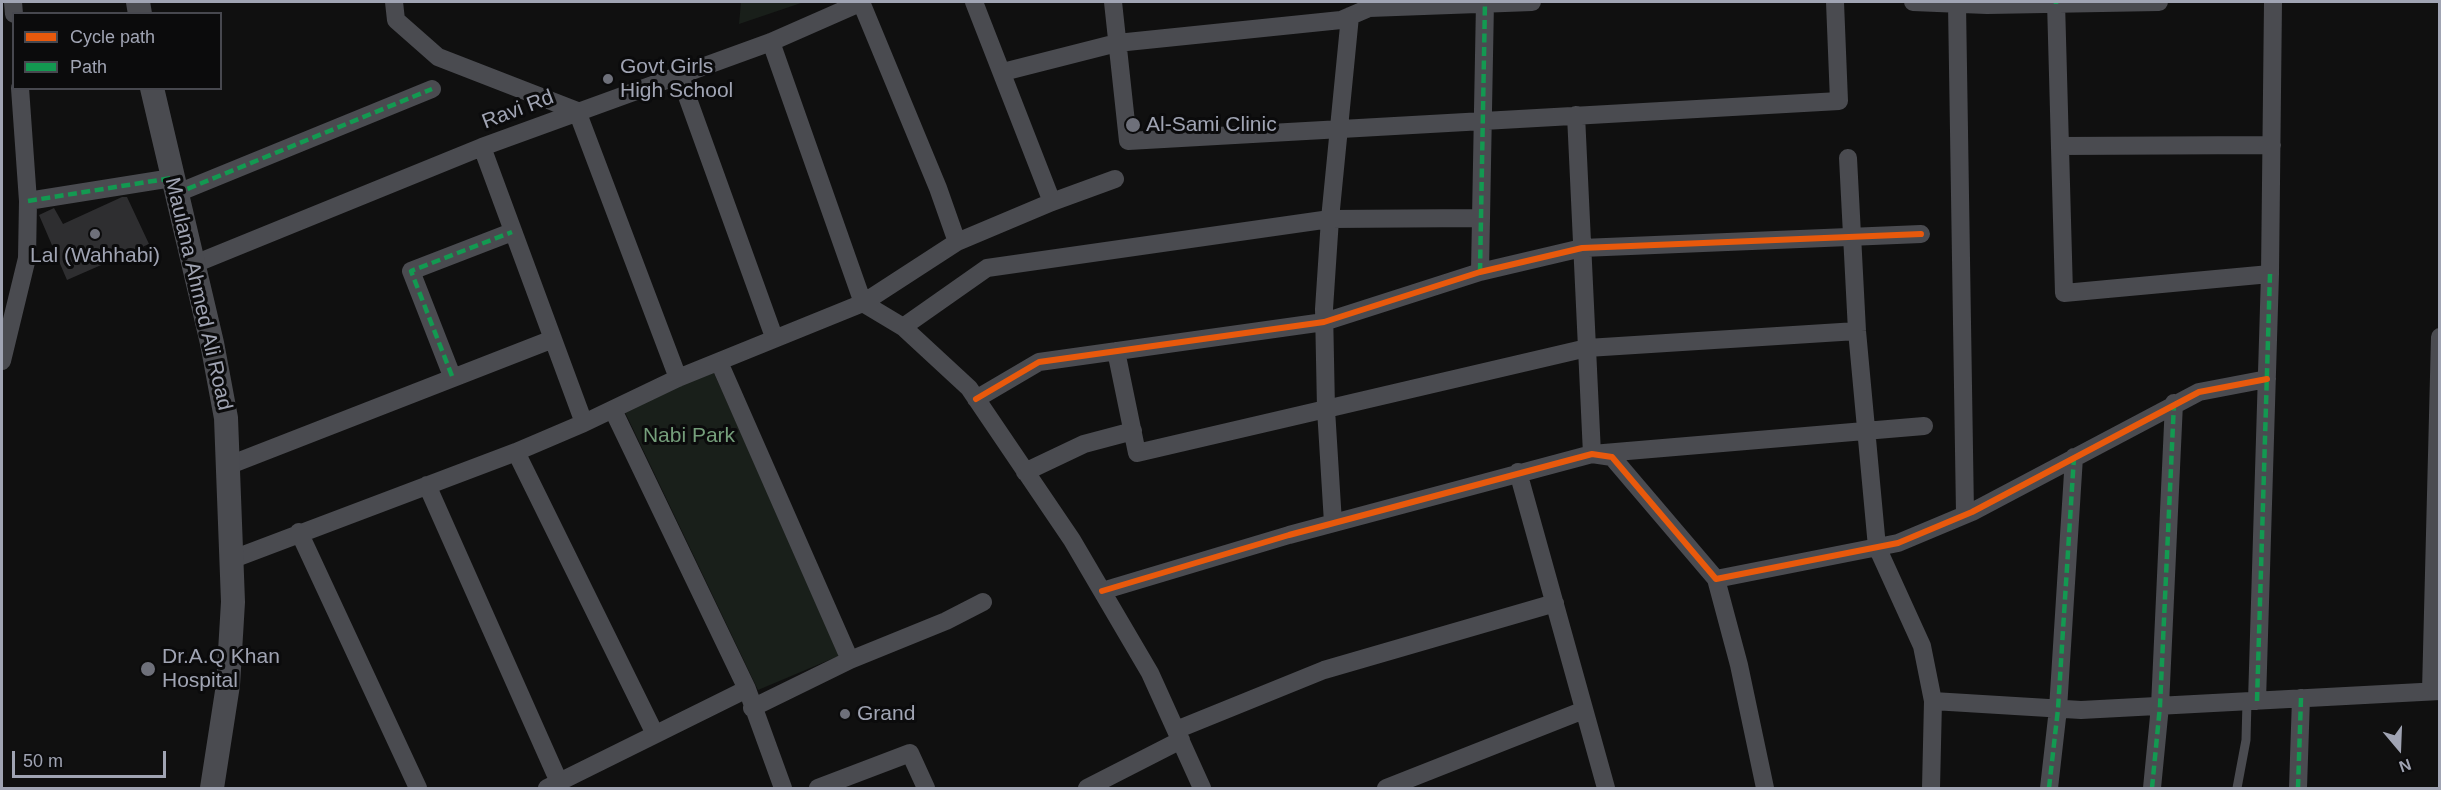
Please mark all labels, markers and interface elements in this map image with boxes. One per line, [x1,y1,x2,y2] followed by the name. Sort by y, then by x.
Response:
[12,12,222,90] legend
[70,27,155,47] text: Cycle path
[620,54,733,104] place label: Govt Girls High School
[70,57,107,77] text: Path
[601,72,615,86] marker: Govt Girls High School
[479,85,557,135] street label: Ravi Rd
[1146,112,1277,138] place label: Al-Sami Clinic
[1124,116,1142,134] marker: Al-Sami Clinic
[159,175,237,413] street label: Maulana Ahmed Ali Road
[88,227,102,241] marker: Lal (Wahhabi)
[30,243,160,269] place label: Lal (Wahhabi)
[643,423,735,449] park label: Nabi Park
[162,644,280,694] place label: Dr.A.Q Khan Hospital
[139,660,157,678] marker: Dr.A.Q Khan Hospital
[857,701,915,727] place label: Grand
[838,707,852,721] marker: Grand
[2369,718,2429,778] north arrow
[15,739,170,777] scale bar
[23,751,63,771] text: 50 m
[2397,756,2413,775] text: N

